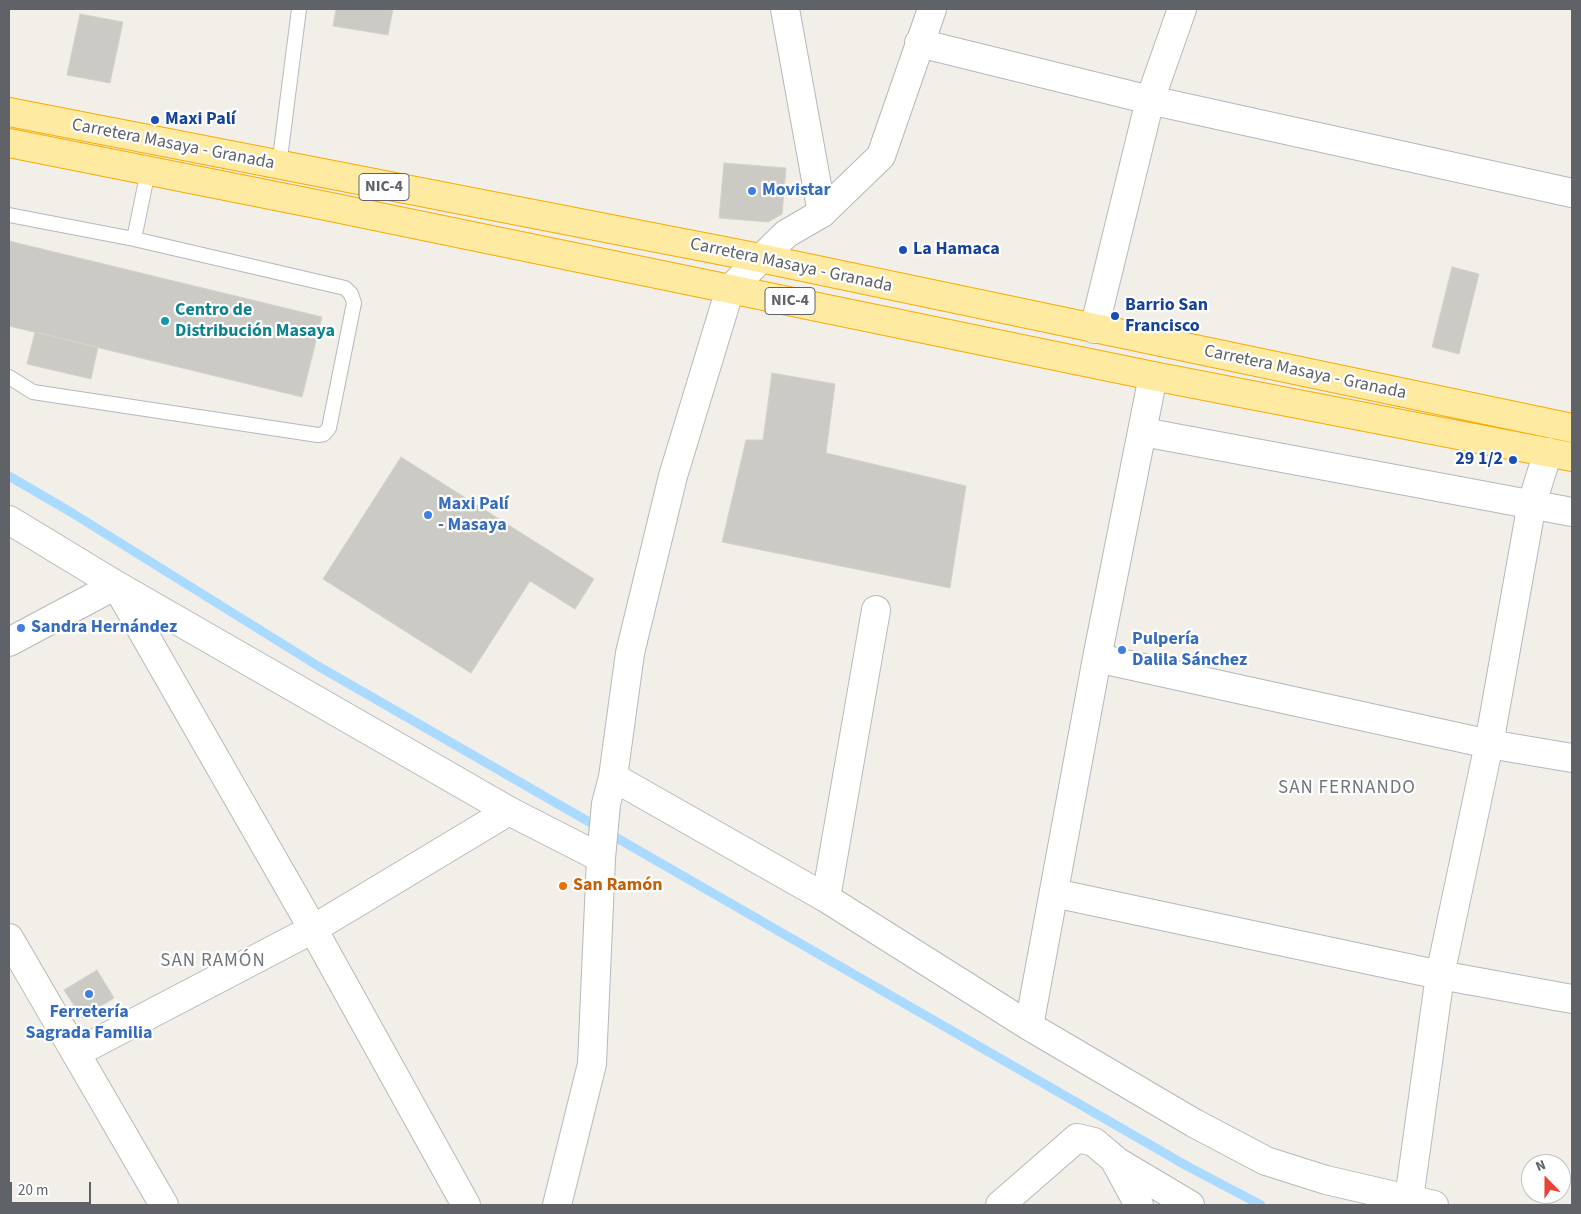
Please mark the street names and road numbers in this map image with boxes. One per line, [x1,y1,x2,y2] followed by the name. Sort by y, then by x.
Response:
[70,115,276,175] street label: Carretera Masaya - Granada
[359,173,409,200] road number: NIC-4
[688,234,894,298] street label: Carretera Masaya - Granada
[765,288,815,314] road number: NIC-4
[1202,341,1408,405] street label: Carretera Masaya - Granada

